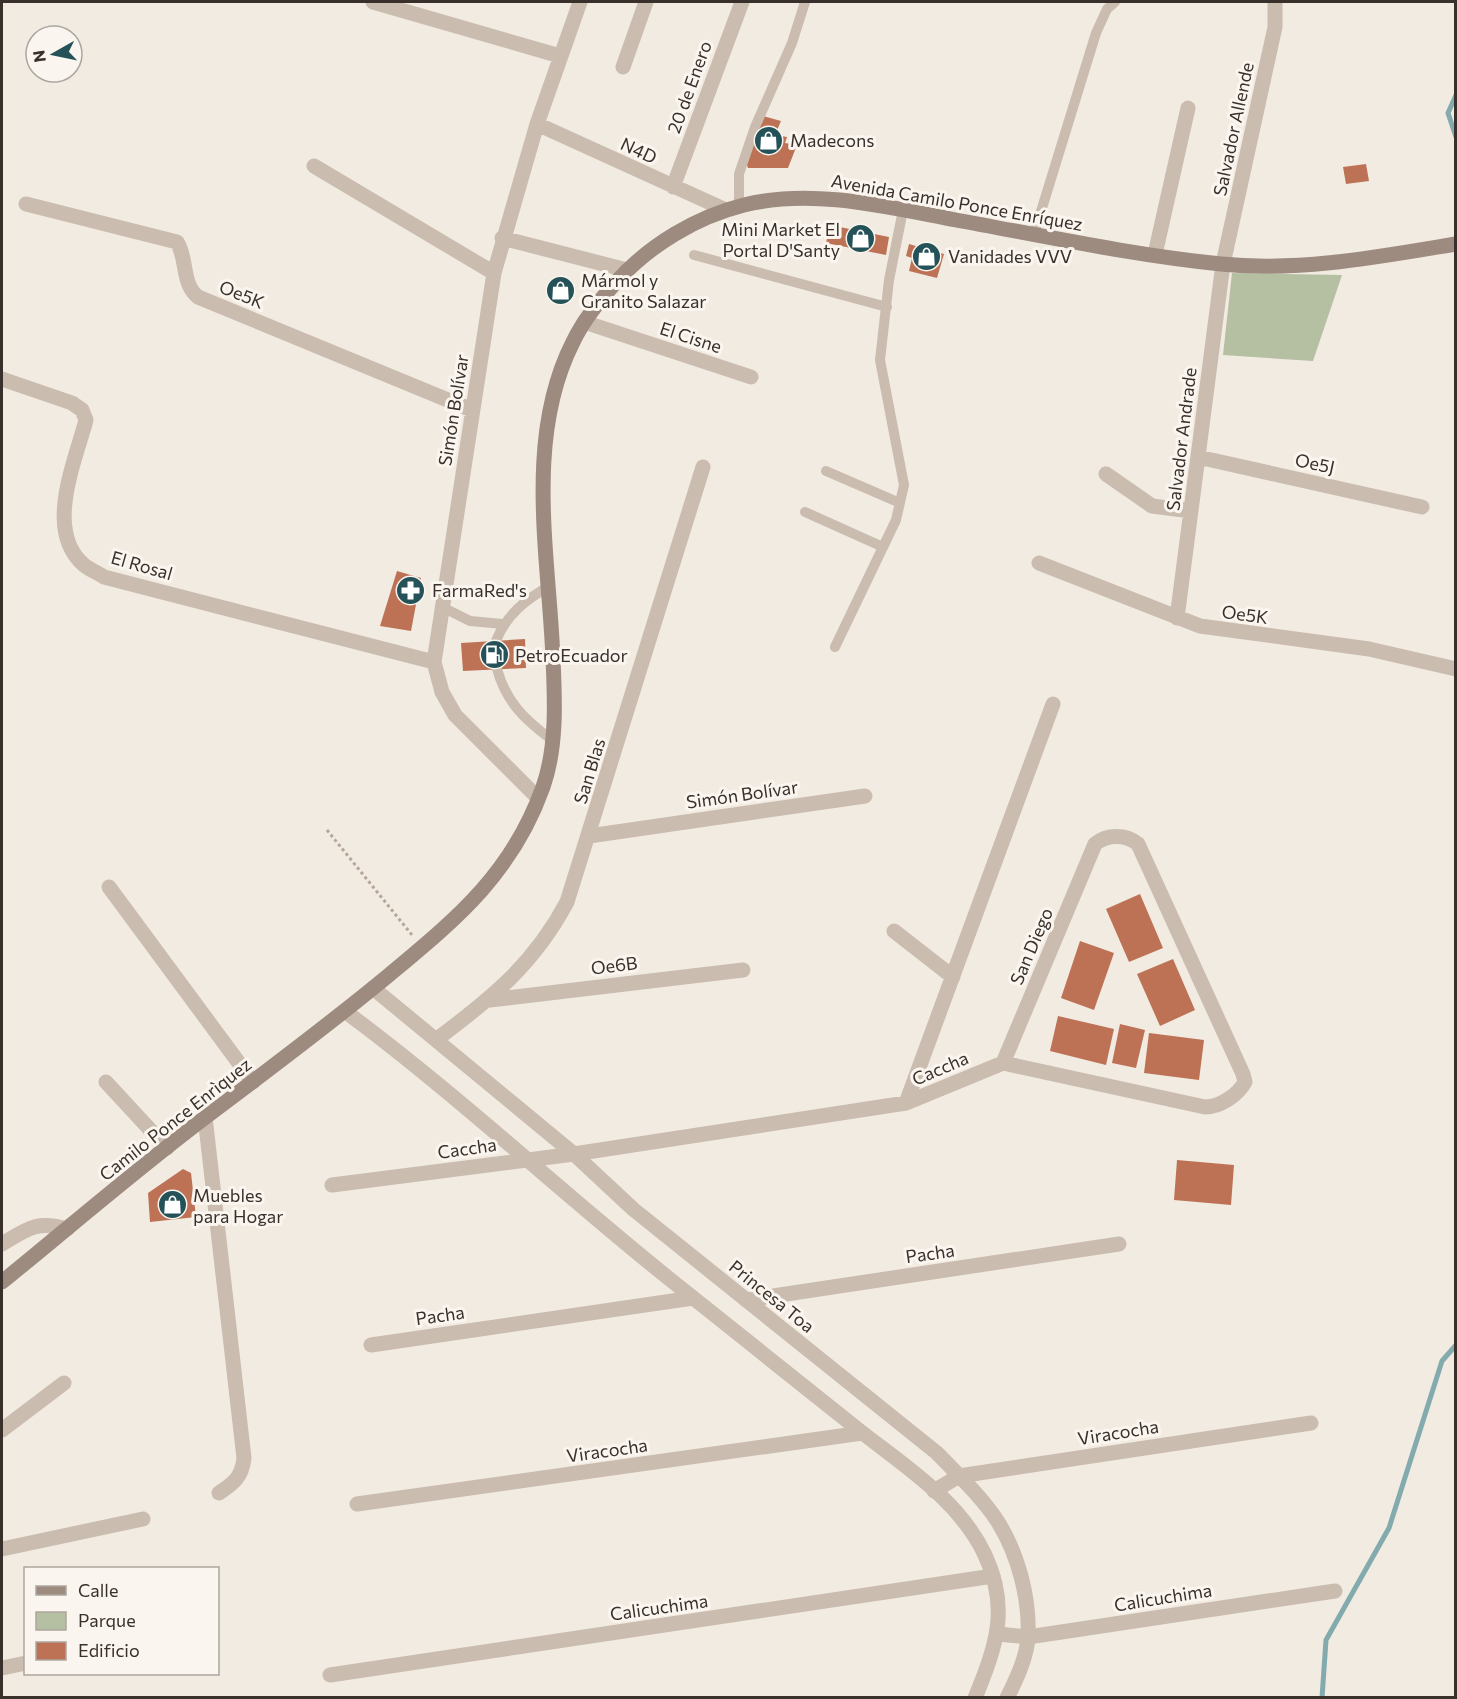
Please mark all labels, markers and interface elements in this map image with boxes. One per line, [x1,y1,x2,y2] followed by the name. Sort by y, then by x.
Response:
[24,24,84,84] north arrow
[662,38,716,136] street label: 20 de Enero
[28,49,49,64] text: N
[1208,60,1258,198] street label: Salvador Allende
[753,124,785,156] shop icon: Madecons
[790,129,875,151] place label: Madecons
[617,132,661,168] street label: N4D
[830,169,1084,235] street label: Avenida Camilo Ponce Enríquez
[721,218,840,261] place label: Mini Market El Portal D'Santy
[845,223,877,255] shop icon: Mini Market El Portal D'Santy
[911,240,943,272] shop icon: Vanidades VVV
[948,245,1072,267] place label: Vanidades VVV
[581,269,707,312] place label: Mármol y Granito Salazar
[544,274,576,306] shop icon: Mármol y Granito Salazar
[216,275,268,313] street label: Oe5K
[657,317,725,357] street label: El Cisne
[433,353,473,467] street label: Simón Bolívar
[1161,366,1201,512] street label: Salvador Andrade
[1293,448,1337,478] street label: Oe5J
[109,546,175,584] street label: El Rosal
[395,574,427,606] pharmacy icon: FarmaRed's
[432,579,527,601] place label: FarmaRed's
[1220,600,1270,628] street label: Oe5K
[478,639,510,671] fuel station icon: PetroEcuador
[515,644,628,666] place label: PetroEcuador
[569,735,609,807] street label: San Blas
[685,775,799,813] street label: Simón Bolívar
[1005,904,1057,988] street label: San Diego
[589,951,639,979] street label: Oe6B
[908,1046,972,1090] street label: Caccha
[95,1053,255,1185] street label: Camilo Ponce Enrìquez
[436,1133,498,1163] street label: Caccha
[193,1184,283,1227] place label: Muebles para Hogar
[156,1189,188,1221] shop icon: Muebles para Hogar
[904,1239,956,1267] street label: Pacha
[725,1255,819,1337] street label: Princesa Toa
[414,1301,466,1329] street label: Pacha
[1076,1415,1160,1449] street label: Viracocha
[565,1433,649,1467] street label: Viracocha
[24,1567,219,1675] legend
[1112,1578,1214,1616] street label: Calicuchima
[78,1579,118,1601] text: Calle
[609,1589,709,1625] street label: Calicuchima
[78,1609,136,1631] text: Parque
[78,1639,140,1661] text: Edificio

